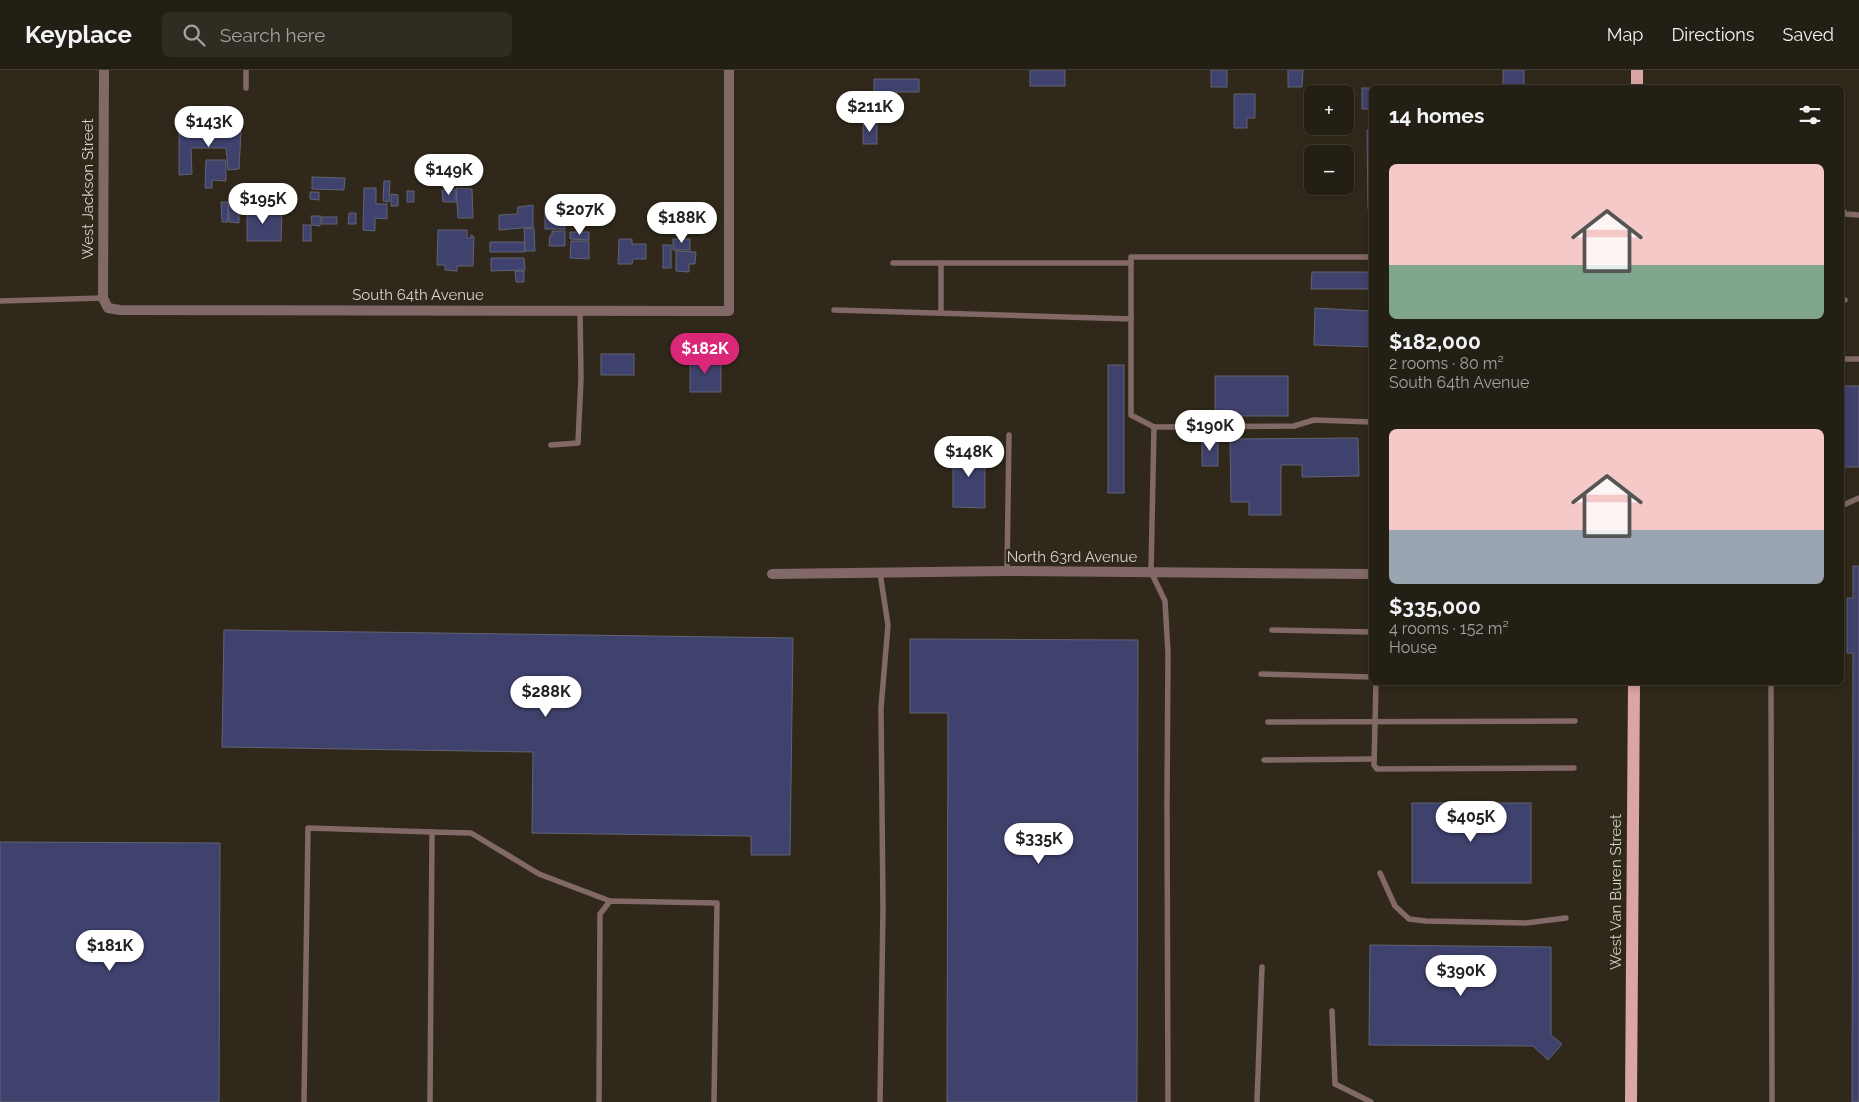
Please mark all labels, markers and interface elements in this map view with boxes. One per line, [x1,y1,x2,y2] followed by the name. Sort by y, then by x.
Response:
[162,12,512,57] search box
[25,20,132,49] text: Keyplace
[180,21,208,49] icon: search
[220,24,325,46] text: Search here
[1607,24,1643,45] text: Map
[1671,24,1755,45] text: Directions
[1783,24,1834,45] text: Saved
[1304,85,1354,195] map controls
[1304,85,1354,135] button: +
[835,90,905,133] pin: $211K
[847,97,893,116] text: $211K
[1796,101,1824,129] icon: filters
[1389,103,1484,128] text: 14 homes
[174,106,244,148] pin: $143K
[186,112,232,131] text: $143K
[79,119,97,259] street label: West Jackson Street
[1304,145,1354,195] button: −
[414,154,484,196] pin: $149K
[425,160,473,179] text: $149K
[228,182,298,225] pin: $195K
[239,189,287,208] text: $195K
[545,194,615,236] pin: $207K
[1562,196,1652,286] icon: home
[556,200,604,219] text: $207K
[647,202,717,244] pin: $188K
[658,208,706,227] text: $188K
[352,286,484,304] street label: South 64th Avenue
[1389,329,1481,354] text: $182,000
[670,332,740,375] pin: $182K
[681,339,729,358] text: $182K
[1389,354,1504,373] text: 2 rooms · 80 m²
[1389,373,1529,392] text: South 64th Avenue
[1175,410,1245,452] pin: $190K
[1186,416,1234,435] text: $190K
[934,436,1004,478] pin: $148K
[945,442,993,461] text: $148K
[1562,461,1652,551] icon: home
[1007,548,1138,566] street label: North 63rd Avenue
[1389,594,1481,619] text: $335,000
[1389,619,1509,638] text: 4 rooms · 152 m²
[1389,638,1437,657] text: House
[511,676,581,718] pin: $288K
[521,682,571,701] text: $288K
[1436,800,1506,843] pin: $405K
[1447,807,1495,826] text: $405K
[1607,814,1625,970] street label: West Van Buren Street
[1004,822,1074,865] pin: $335K
[1015,829,1063,848] text: $335K
[75,930,145,972] pin: $181K
[87,936,133,955] text: $181K
[1426,954,1496,997] pin: $390K
[1437,961,1485,980] text: $390K

